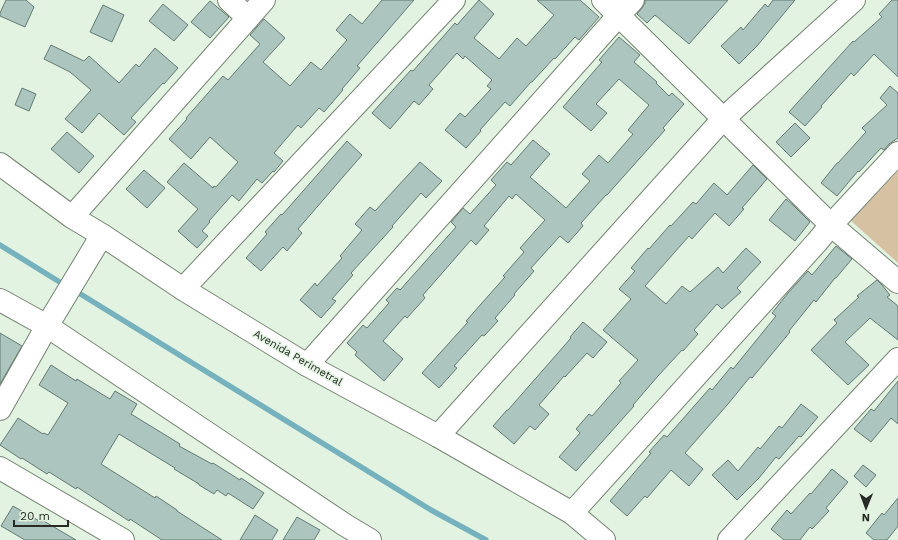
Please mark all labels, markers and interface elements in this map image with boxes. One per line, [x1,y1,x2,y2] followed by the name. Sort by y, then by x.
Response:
[251,327,345,389] street label: Avenida Perimetral
[846,488,886,528] north arrow
[14,502,68,528] scale bar
[20,509,50,523] text: 20 m
[862,511,870,524] text: N

